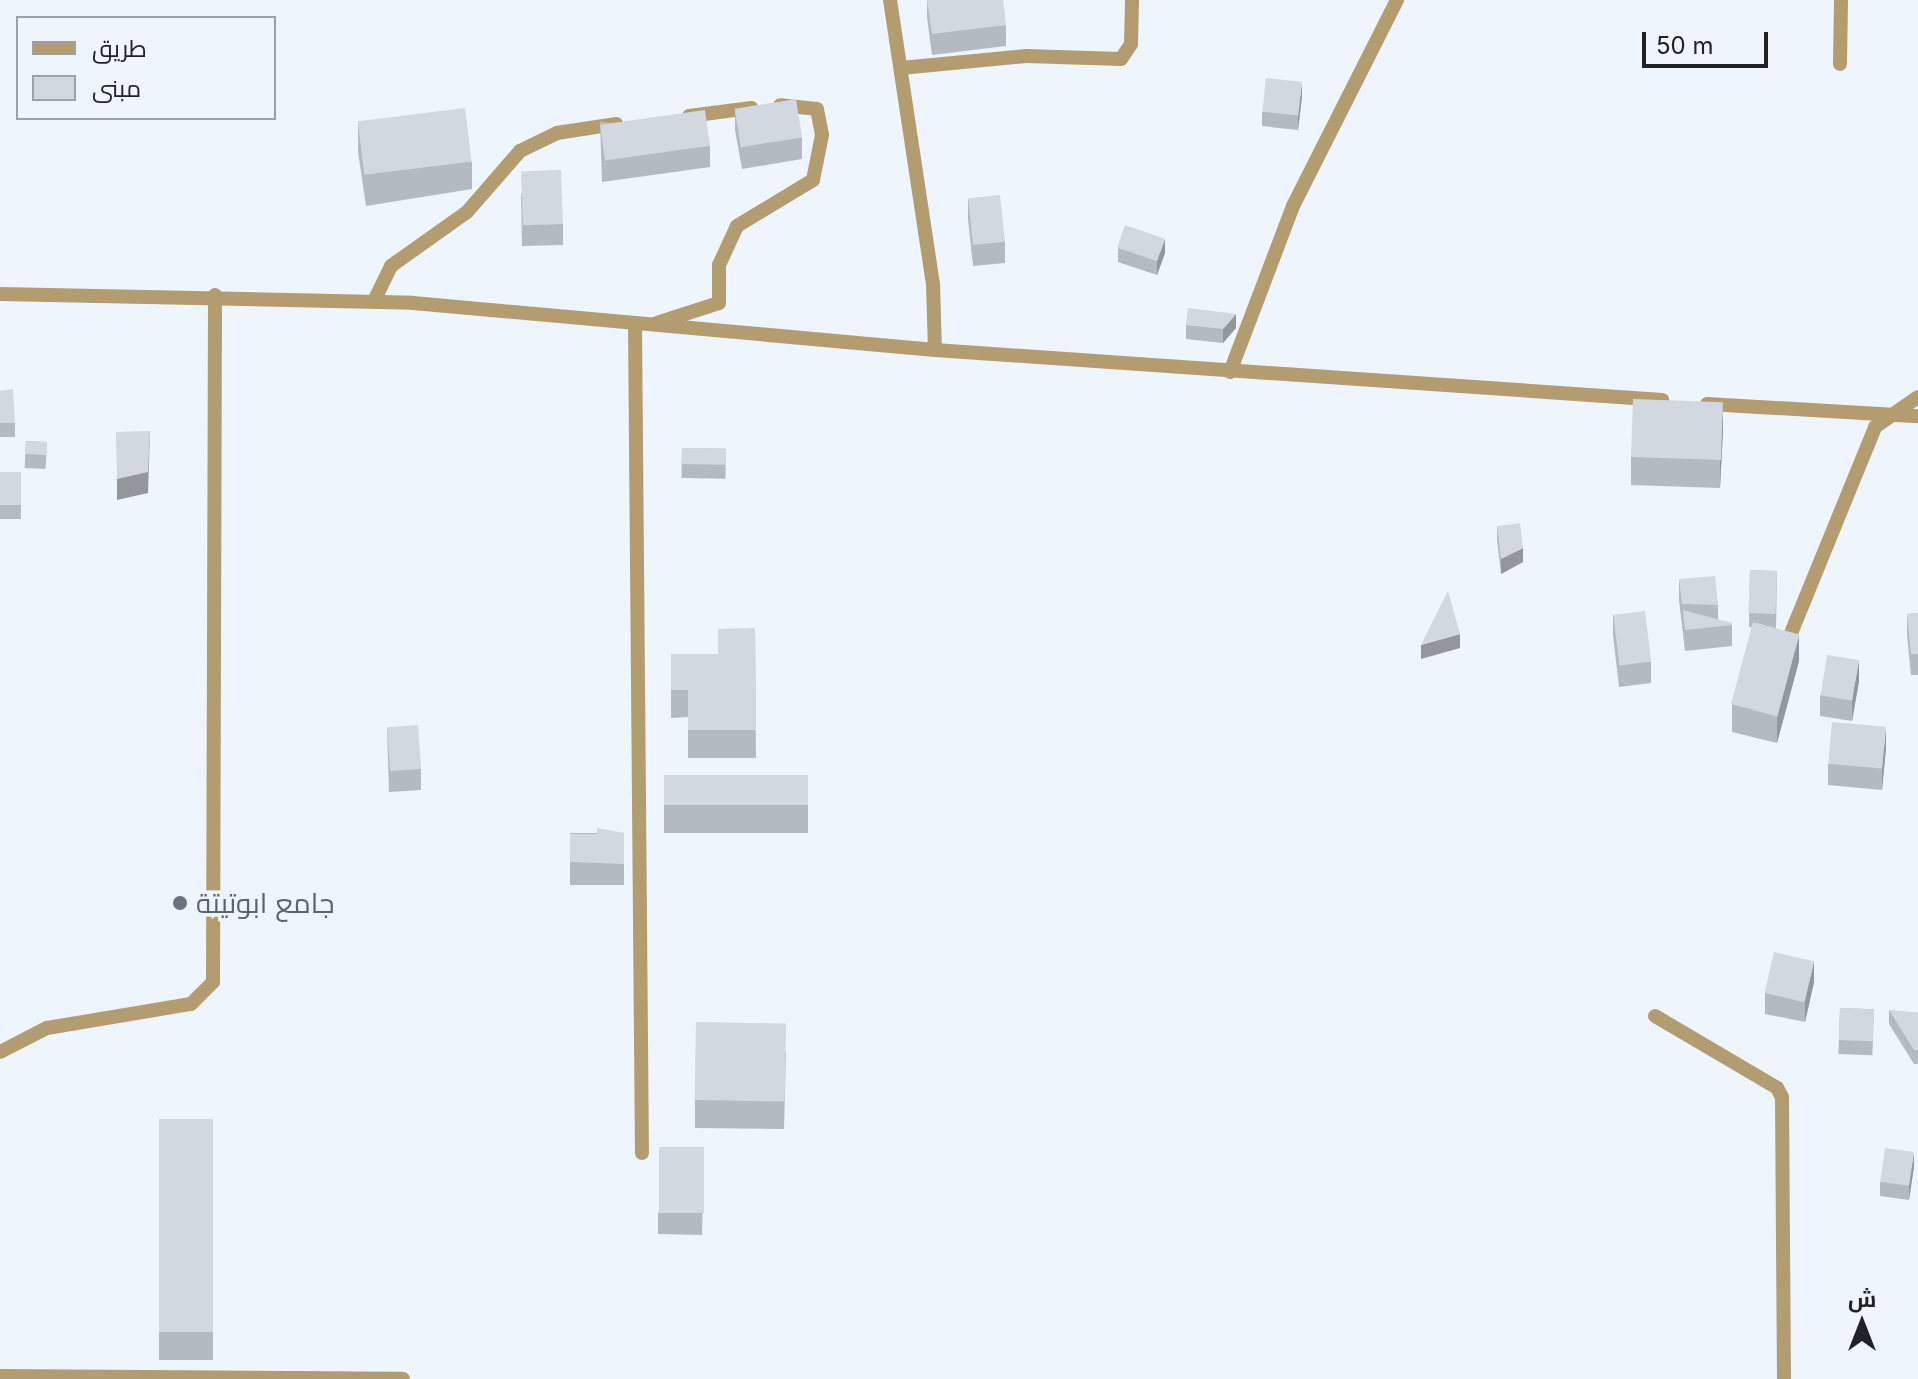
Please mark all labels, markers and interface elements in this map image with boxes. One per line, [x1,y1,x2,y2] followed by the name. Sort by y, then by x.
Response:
[16,16,276,120] legend
[1646,16,1772,66] scale bar
[1656,31,1714,60] text: 50 m
[92,34,147,63] text: طريق
[92,74,141,103] text: مبنى
[196,886,335,920] place label: جامع ابوتيتة
[171,894,189,912] marker: جامع ابوتيتة
[1822,1283,1902,1363] north arrow
[1848,1286,1876,1312] text: ش

